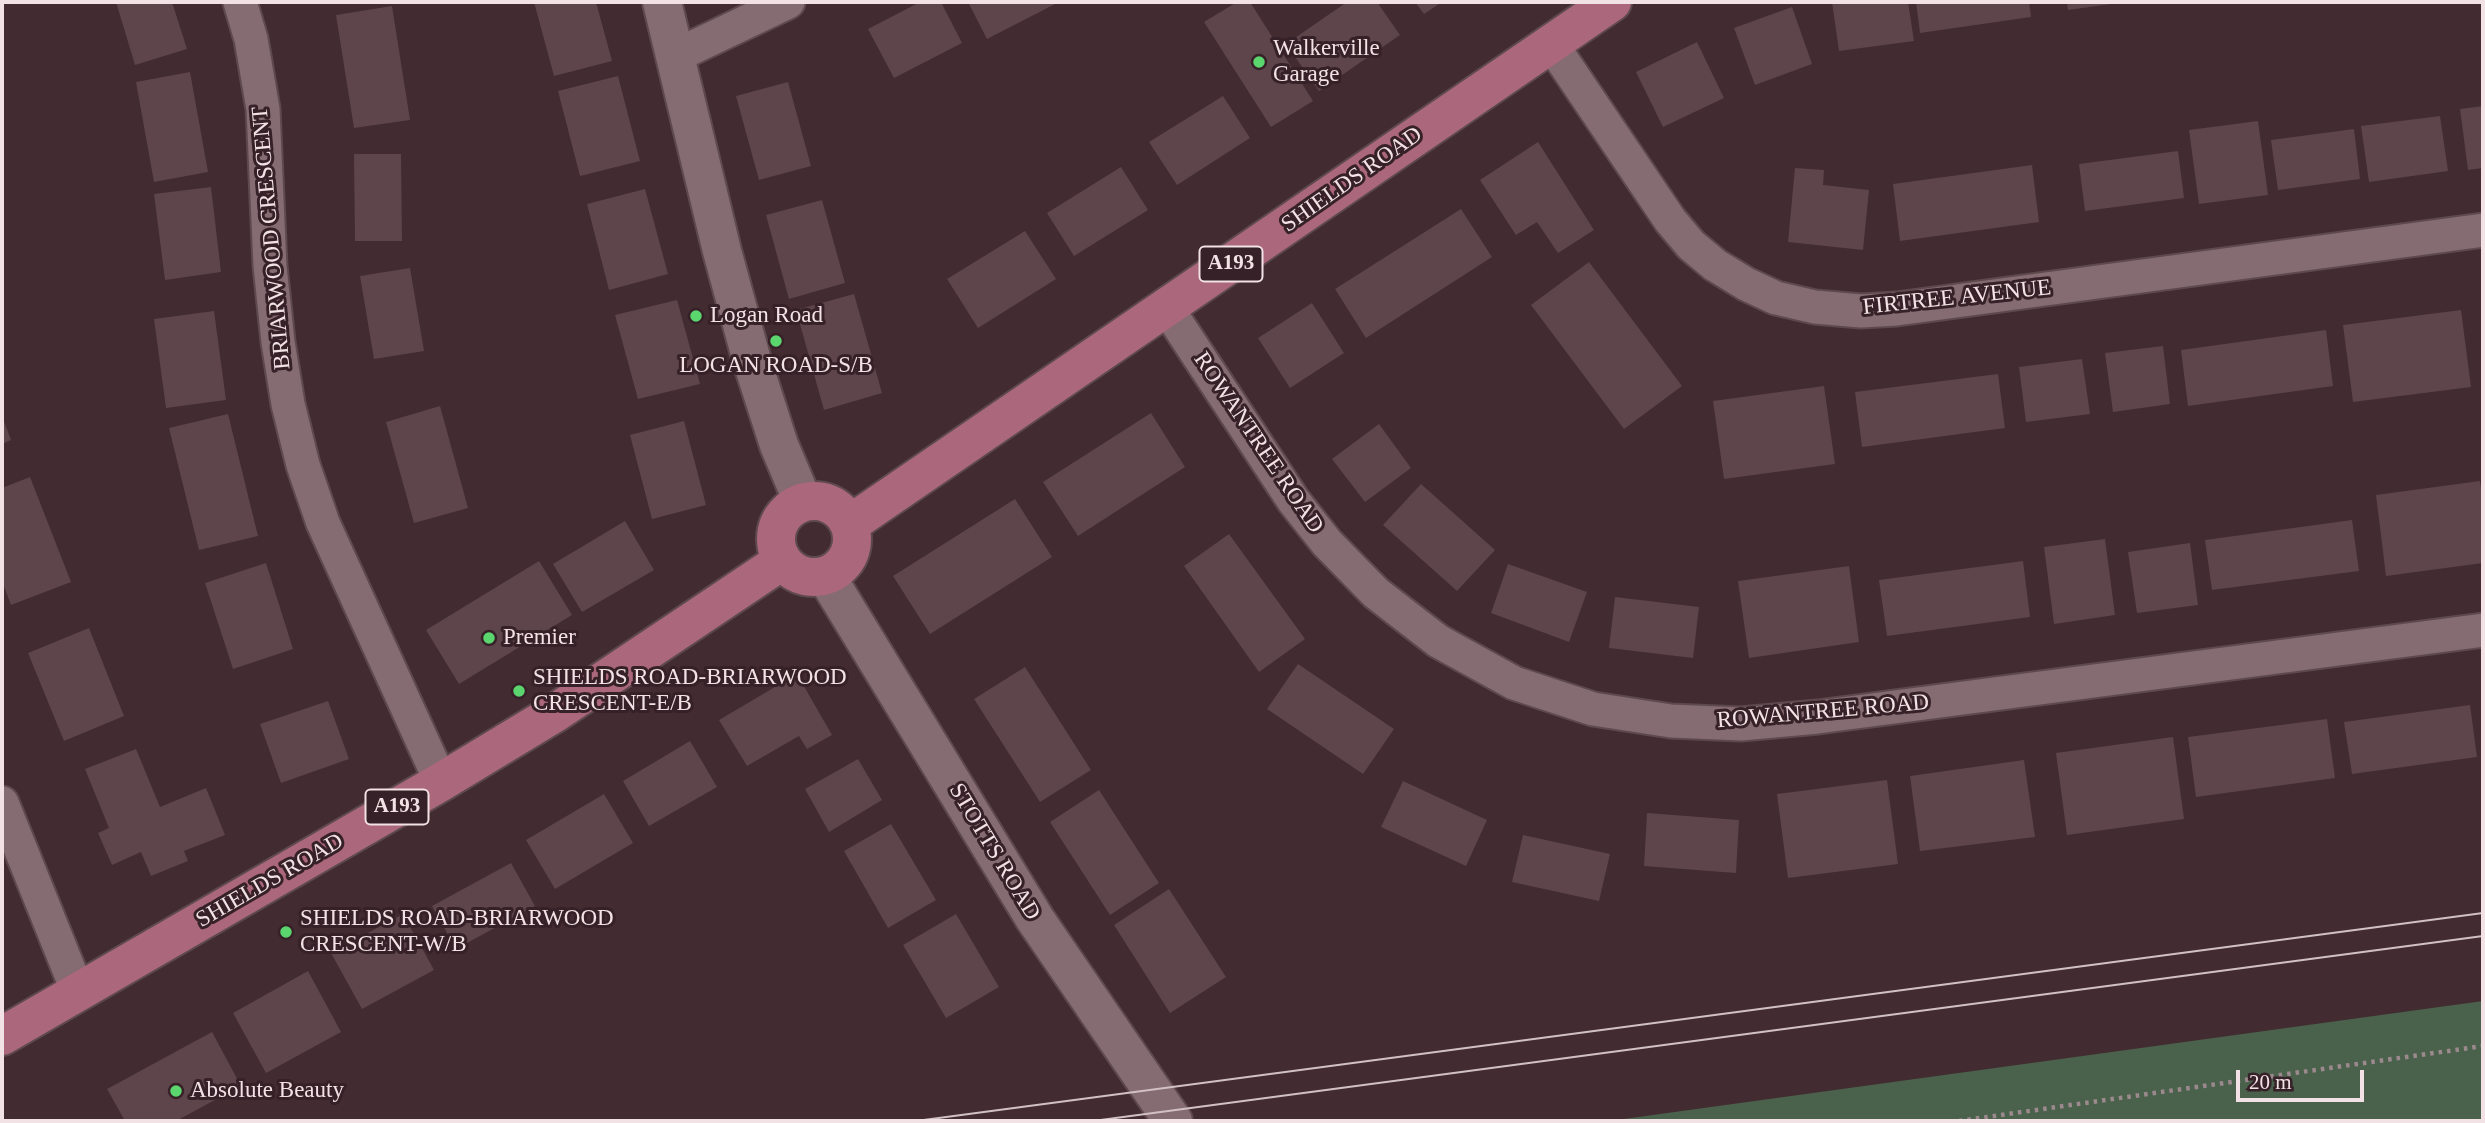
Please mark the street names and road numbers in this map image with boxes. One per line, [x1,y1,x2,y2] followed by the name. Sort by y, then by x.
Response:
[247,105,297,371] street label: BRIARWOOD CRESCENT
[1276,121,1428,239] street label: SHIELDS ROAD
[1200,246,1262,282] road number: A193
[1861,274,2053,322] street label: FIRTREE AVENUE
[1187,347,1329,539] street label: ROWANTREE ROAD
[1716,689,1930,735] street label: ROWANTREE ROAD
[942,779,1046,925] street label: STOTTS ROAD
[366,790,428,824] road number: A193
[191,828,349,934] street label: SHIELDS ROAD

